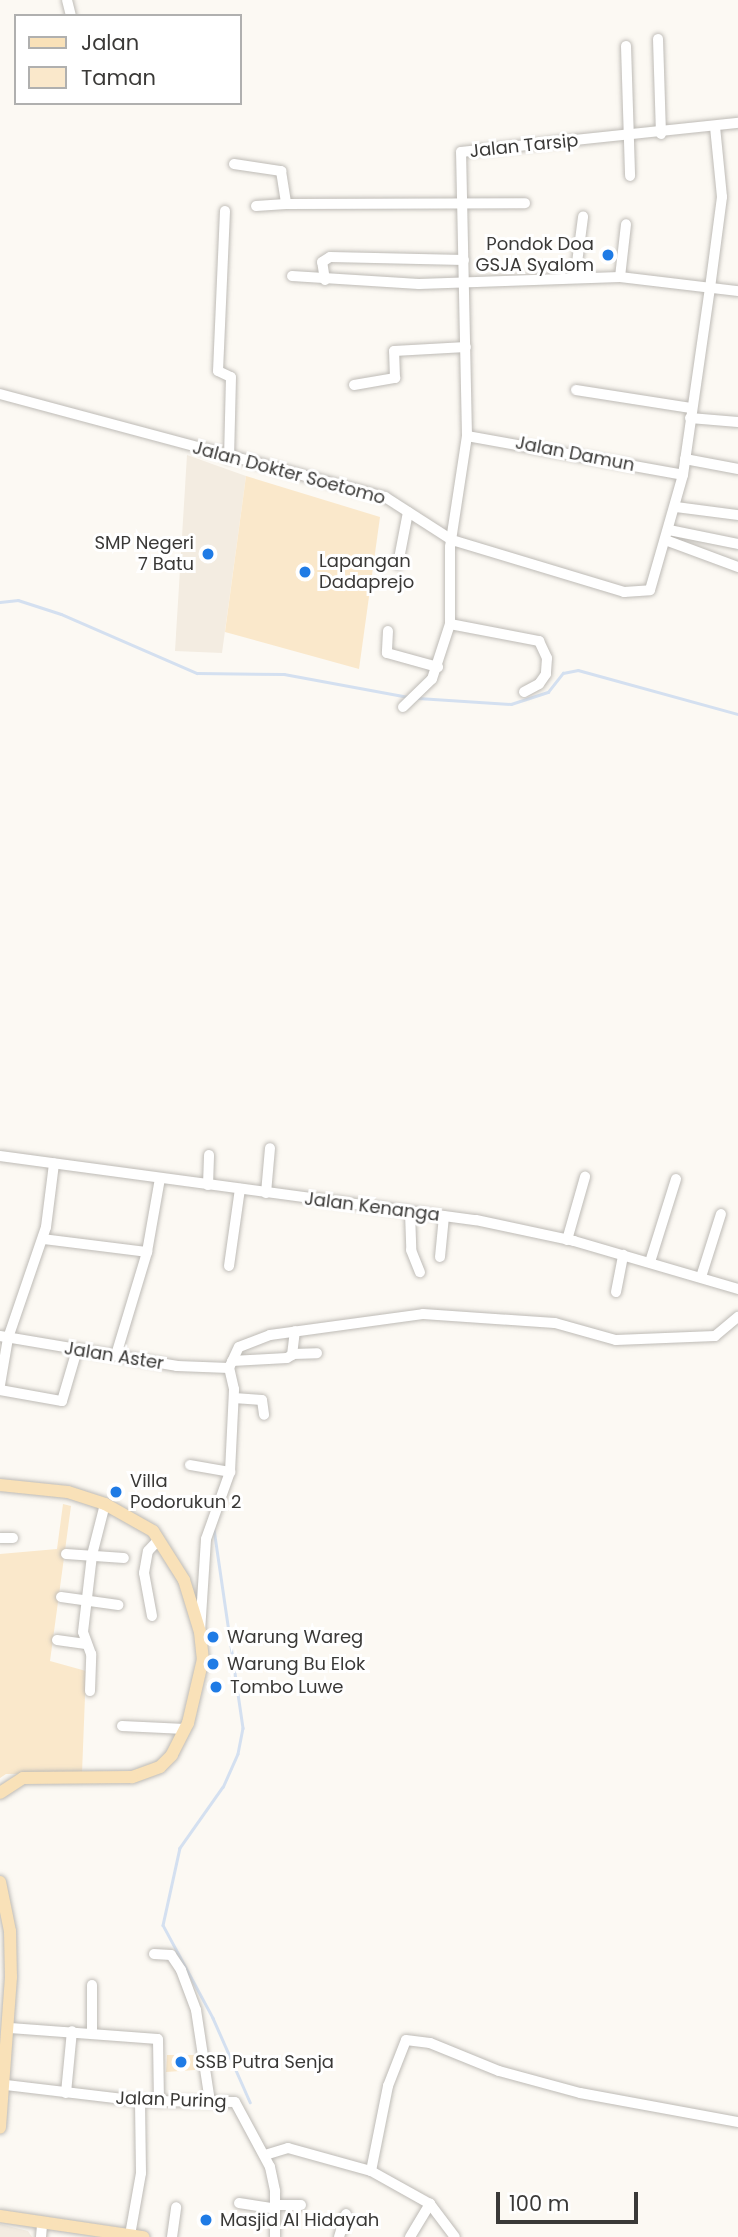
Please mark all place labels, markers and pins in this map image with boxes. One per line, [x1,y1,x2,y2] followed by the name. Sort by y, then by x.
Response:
[476,234,594,276] place label: Pondok Doa GSJA Syalom
[600,247,616,263] marker: Pondok Doa GSJA Syalom
[94,533,194,576] place label: SMP Negeri 7 Batu
[200,546,216,562] marker: SMP Negeri 7 Batu
[319,551,414,594] place label: Lapangan Dadaprejo
[297,564,313,580] marker: Lapangan Dadaprejo
[130,1471,241,1514] place label: Villa Podorukun 2
[108,1484,124,1500] marker: Villa Podorukun 2
[227,1626,363,1648] place label: Warung Wareg
[205,1629,221,1645] marker: Warung Wareg
[227,1653,365,1675] place label: Warung Bu Elok
[205,1656,221,1672] marker: Warung Bu Elok
[230,1676,344,1698] place label: Tombo Luwe
[208,1679,224,1695] marker: Tombo Luwe
[195,2051,334,2073] place label: SSB Putra Senja
[173,2054,189,2070] marker: SSB Putra Senja
[220,2209,379,2231] place label: Masjid Al Hidayah
[198,2212,214,2228] marker: Masjid Al Hidayah

